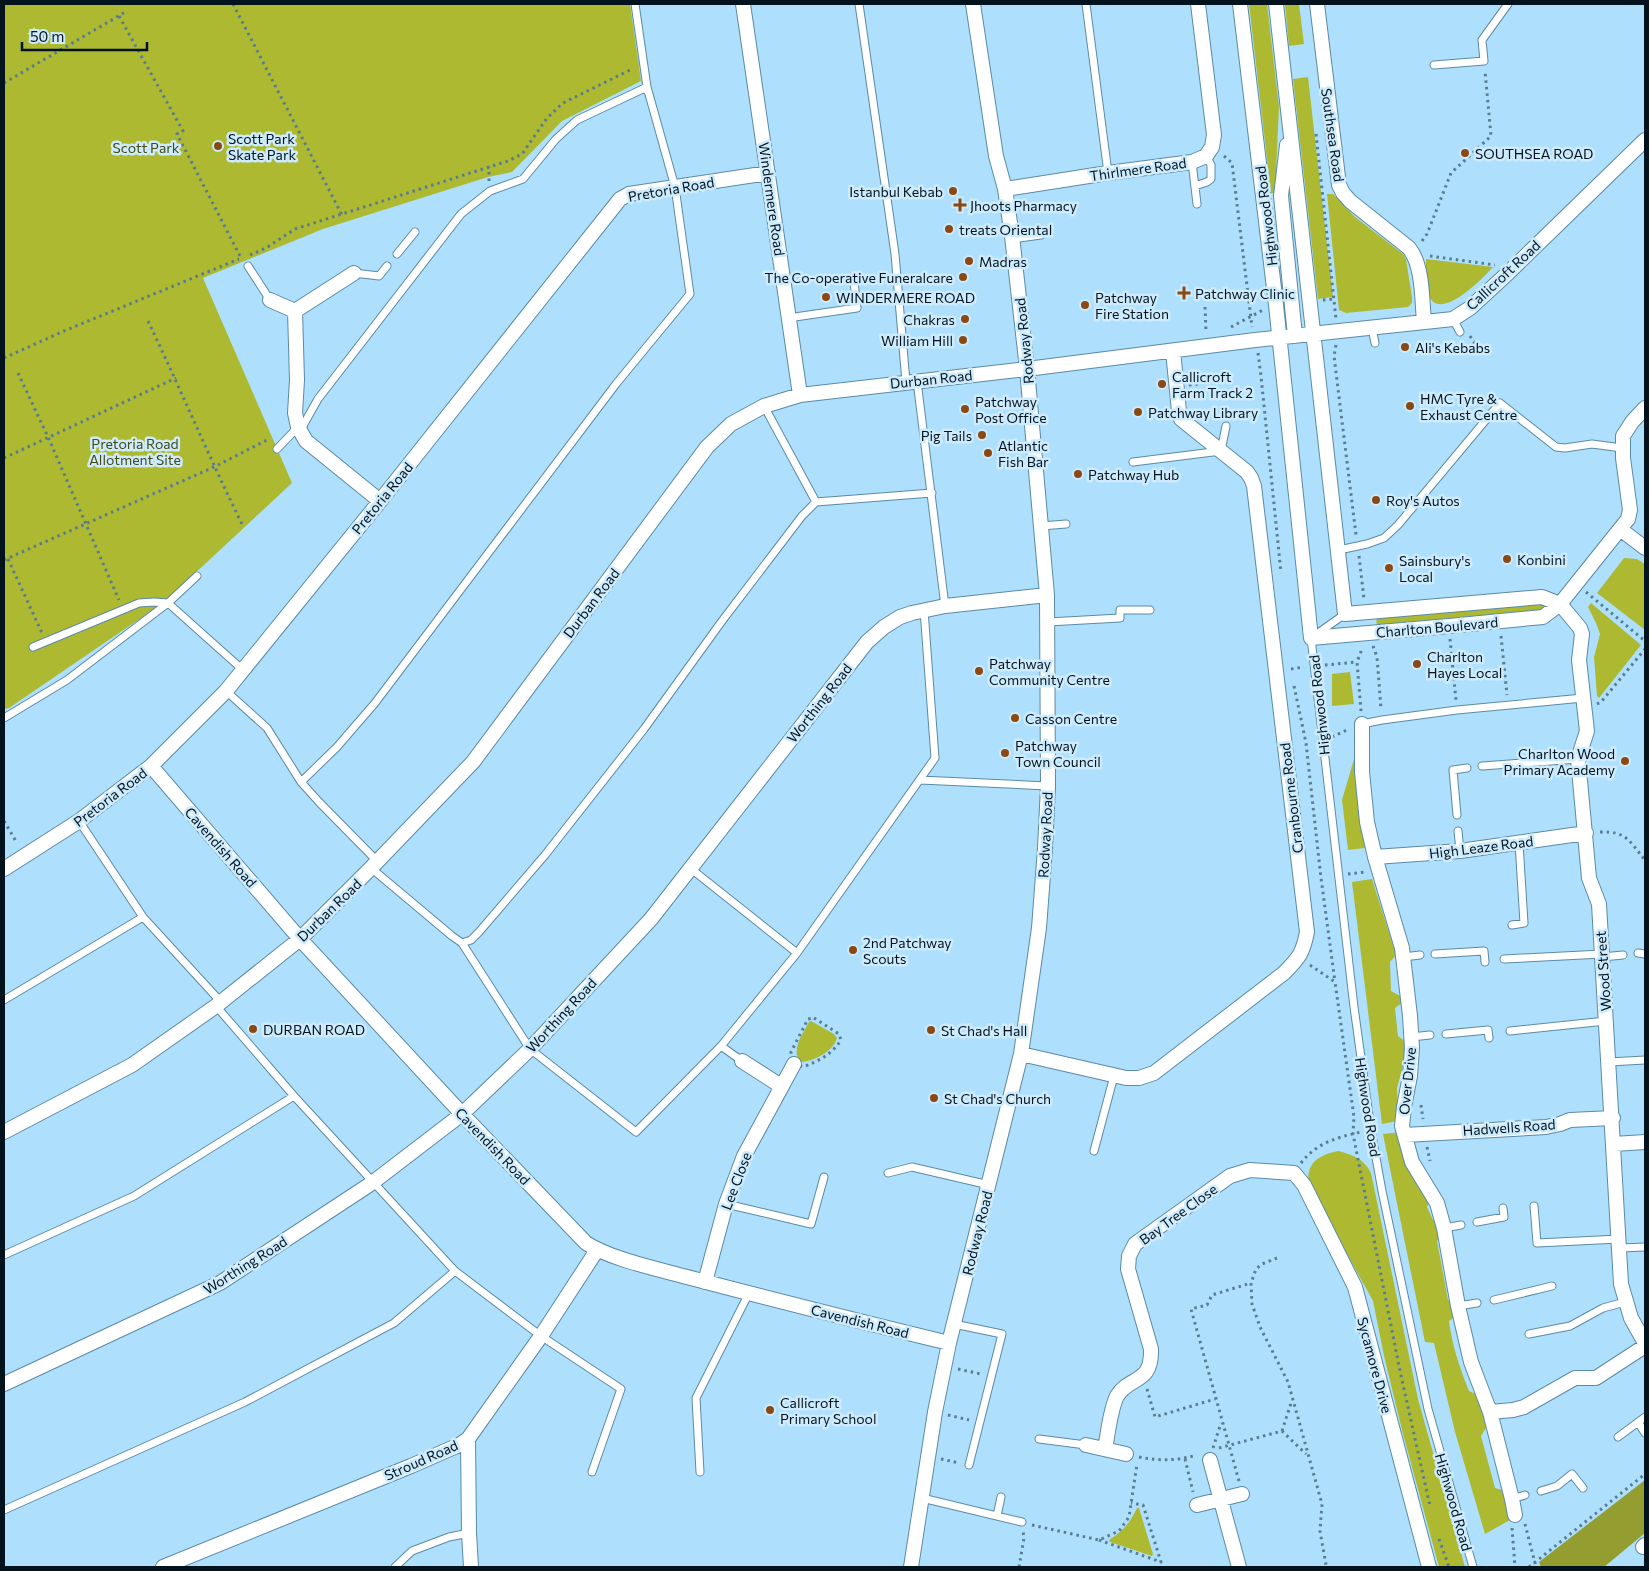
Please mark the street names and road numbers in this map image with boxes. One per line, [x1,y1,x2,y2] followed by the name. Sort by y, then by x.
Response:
[1318,87,1348,183] street label: Southsea Road
[756,141,788,257] street label: Windermere Road
[1089,154,1187,184] street label: Thirlmere Road
[1251,165,1281,267] street label: Highwood Road
[627,173,715,205] street label: Pretoria Road
[1463,236,1543,314] street label: Callicroft Road
[1011,297,1037,385] street label: Rodway Road
[889,366,973,392] street label: Durban Road
[348,459,416,537] street label: Pretoria Road
[559,565,623,641] street label: Durban Road
[1375,613,1499,641] street label: Charlton Boulevard
[1305,654,1333,756] street label: Highwood Road
[783,660,855,746] street label: Worthing Road
[1276,742,1306,854] street label: Cranbourne Road
[70,764,150,830] street label: Pretoria Road
[1034,791,1056,879] street label: Rodway Road
[182,803,260,891] street label: Cavendish Road
[1428,832,1534,862] street label: High Leaze Road
[293,875,365,945] street label: Durban Road
[1592,930,1614,1012] street label: Wood Street
[522,974,600,1056] street label: Worthing Road
[1395,1046,1419,1116] street label: Over Drive
[1352,1056,1384,1158] street label: Highwood Road
[452,1104,534,1188] street label: Cavendish Road
[1462,1115,1556,1139] street label: Hadwells Road
[717,1150,755,1212] street label: Lee Close
[1136,1180,1220,1248] street label: Bay Tree Close
[958,1189,996,1277] street label: Rodway Road
[200,1232,290,1298] street label: Worthing Road
[809,1301,911,1341] street label: Cavendish Road
[1354,1315,1396,1415] street label: Sycamore Drive
[382,1436,460,1484] street label: Stroud Road
[1432,1451,1476,1553] street label: Highwood Road

